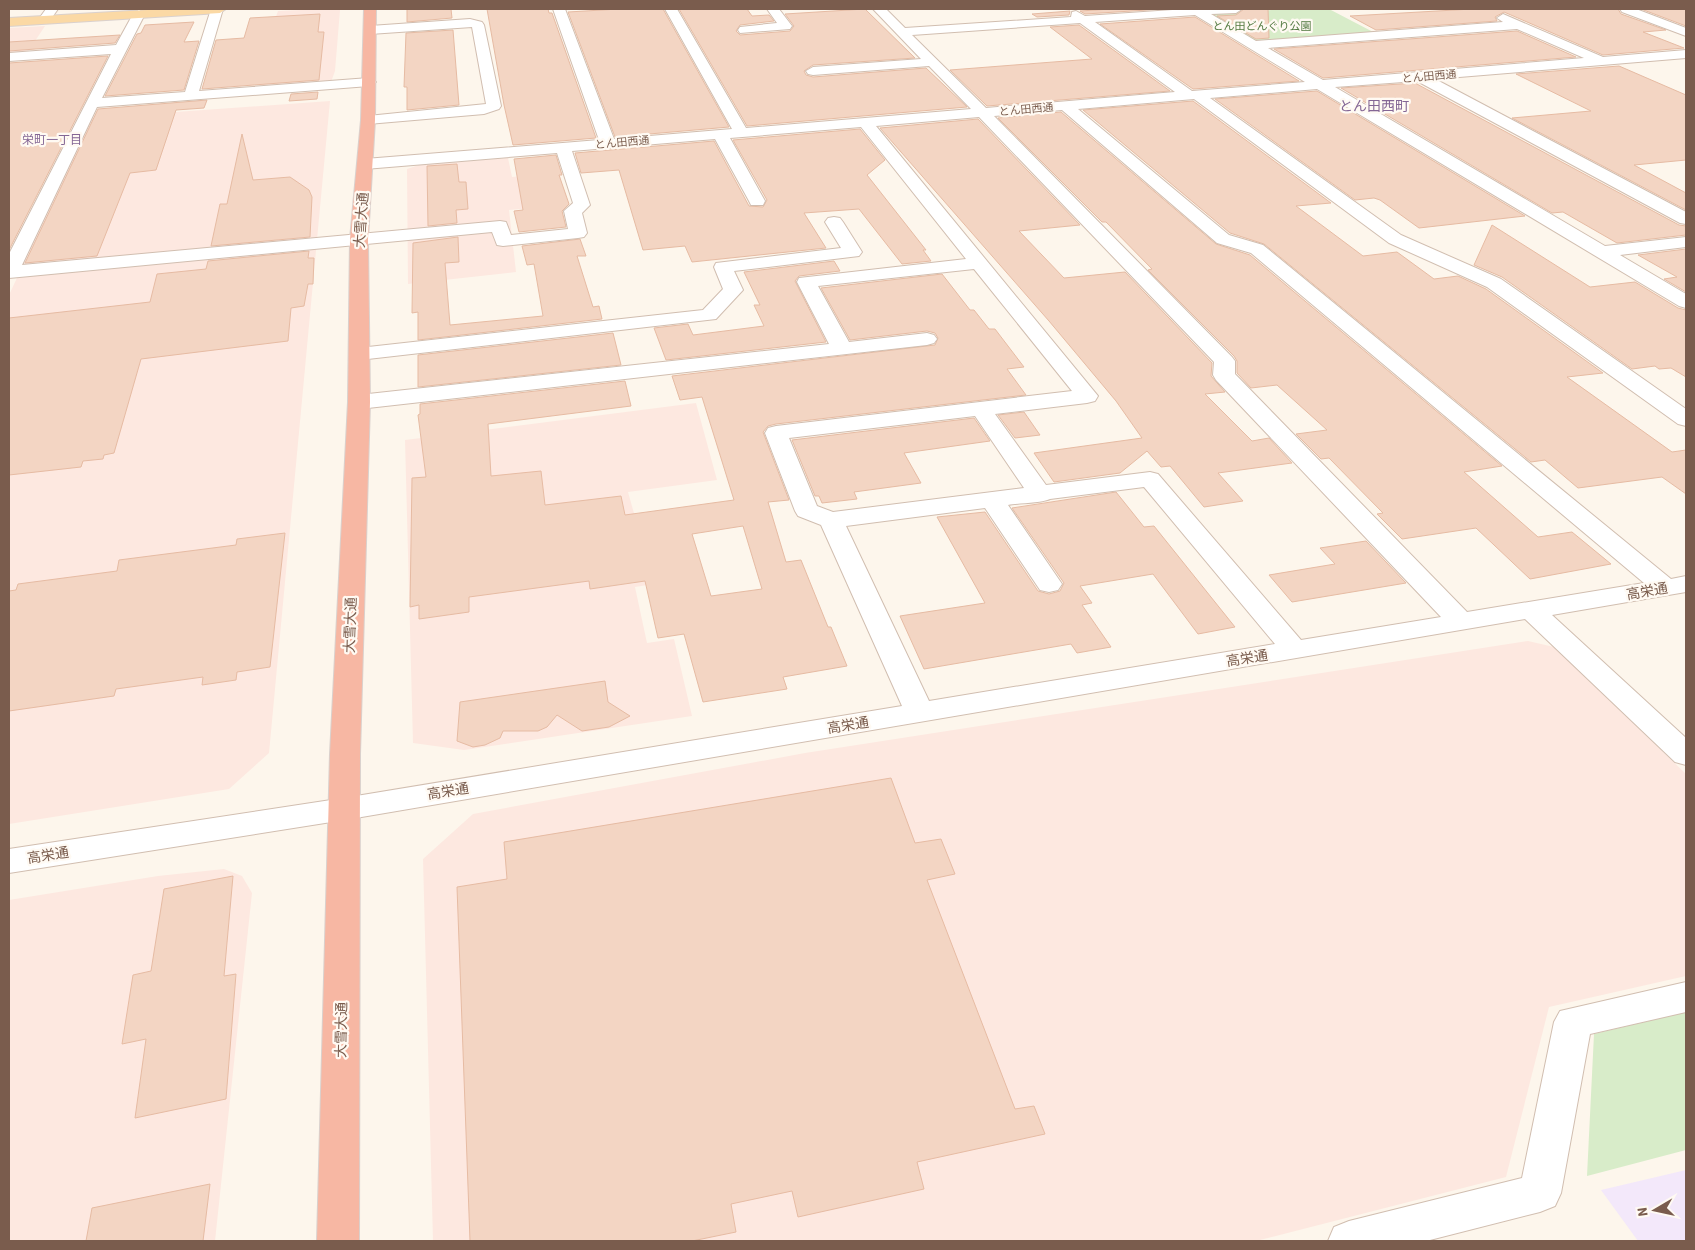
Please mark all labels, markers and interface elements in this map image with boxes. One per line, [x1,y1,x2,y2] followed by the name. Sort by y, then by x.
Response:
[1213,19,1312,34] park label: とん田どんぐり公園
[1401,67,1457,86] street label: とん田西通
[1339,97,1409,117] district label: とん田西町
[998,100,1054,119] street label: とん田西通
[22,132,82,149] district label: 栄町一丁目
[594,133,650,152] street label: とん田西通
[350,191,374,249] street label: 大雪大通
[1625,578,1670,605] street label: 高栄通
[340,597,362,653] street label: 大雪大通
[1225,646,1269,672] street label: 高栄通
[826,713,870,739] street label: 高栄通
[426,779,470,805] street label: 高栄通
[26,843,70,869] street label: 高栄通
[332,1002,352,1058] street label: 大雪大通
[1630,1185,1680,1235] north arrow
[1633,1206,1654,1218] text: N

